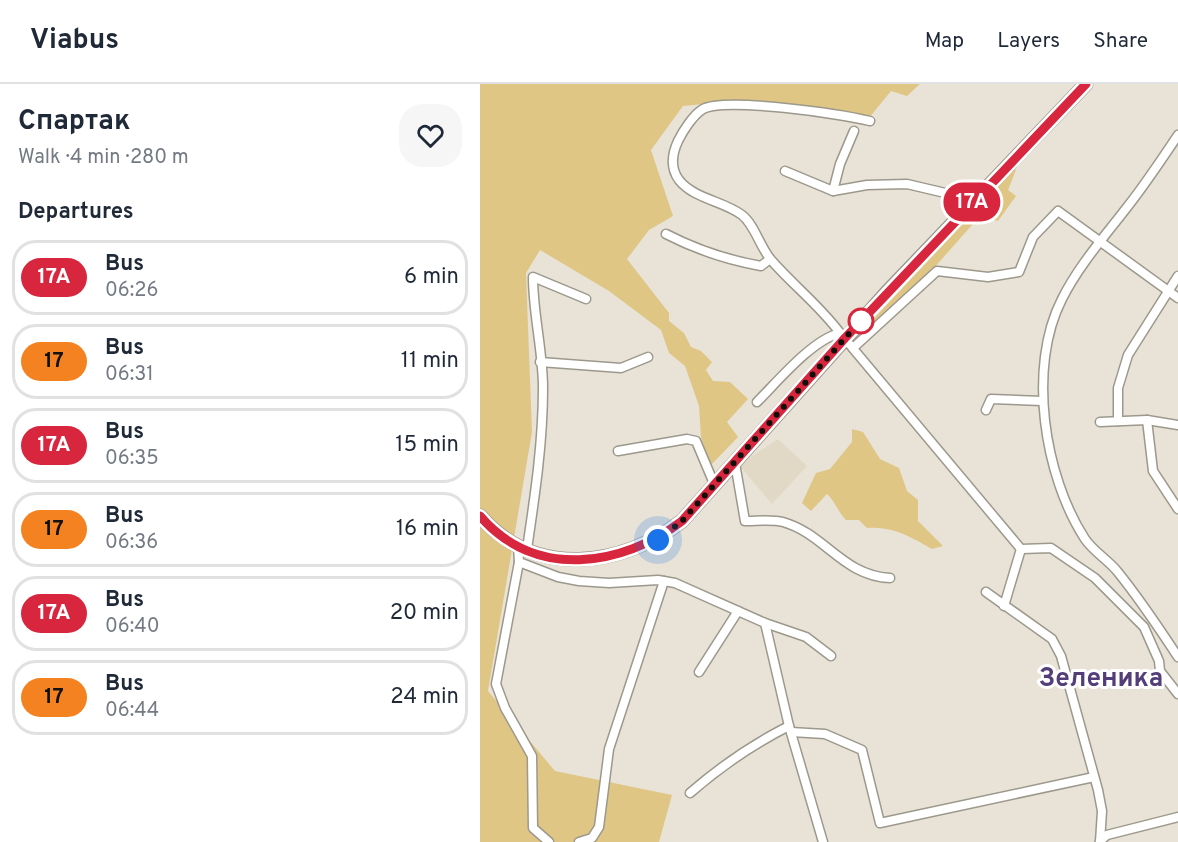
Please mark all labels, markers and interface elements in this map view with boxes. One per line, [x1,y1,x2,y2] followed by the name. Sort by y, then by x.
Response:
[30,23,119,59] text: Viabus
[925,28,964,55] text: Map
[997,28,1060,55] text: Layers
[1093,28,1148,55] text: Share
[18,104,131,140] text: Спартак
[399,104,462,167] button: heart
[18,145,189,171] text: Walk · 4 min · 280 m
[938,182,1006,222] line badge: 17А
[955,189,989,216] text: 17А
[18,199,134,226] text: Departures
[105,251,144,278] text: Bus
[37,264,71,291] text: 17А
[404,264,459,291] text: 6 min
[105,278,158,304] text: 06:26
[848,308,874,334] unlabelled marker
[105,335,144,362] text: Bus
[44,348,64,375] text: 17
[401,348,459,375] text: 11 min
[105,362,154,388] text: 06:31
[105,419,144,446] text: Bus
[37,432,71,459] text: 17А
[395,432,459,459] text: 15 min
[105,446,159,472] text: 06:35
[105,503,144,530] text: Bus
[44,516,64,543] text: 17
[396,516,459,543] text: 16 min
[643,525,673,555] your location
[105,530,158,556] text: 06:36
[105,587,144,614] text: Bus
[37,600,71,627] text: 17А
[390,600,459,627] text: 20 min
[105,614,160,640] text: 06:40
[1039,663,1163,696] district label: Зеленика
[105,671,144,698] text: Bus
[44,684,64,711] text: 17
[390,684,459,711] text: 24 min
[105,698,159,724] text: 06:44

